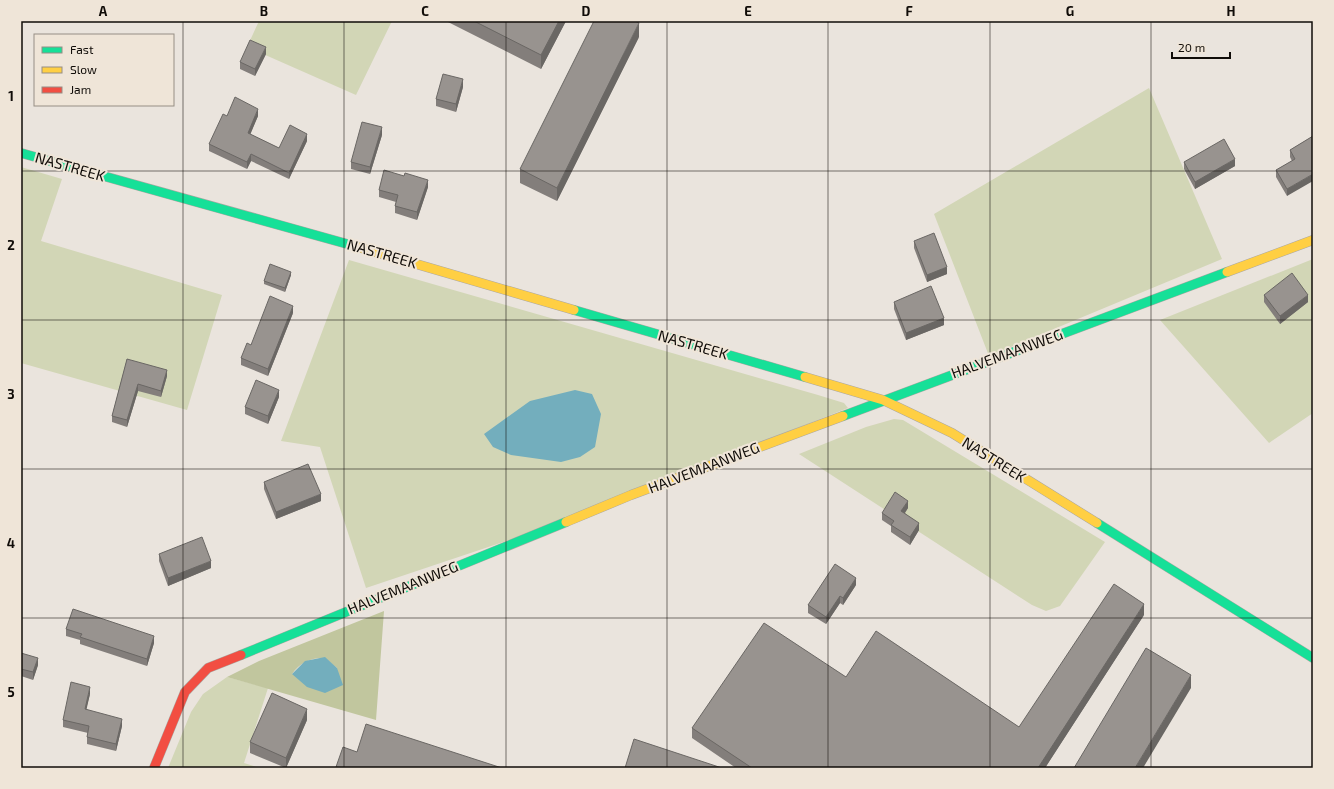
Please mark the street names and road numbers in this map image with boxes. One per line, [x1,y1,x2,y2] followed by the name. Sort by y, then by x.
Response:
[33,147,107,185] street label: NASTREEK
[345,234,419,272] street label: NASTREEK
[948,324,1065,382] street label: HALVEMAANWEG
[656,325,730,363] street label: NASTREEK
[959,432,1030,486] street label: NASTREEK
[645,438,762,497] street label: HALVEMAANWEG
[345,557,461,617] street label: HALVEMAANWEG

